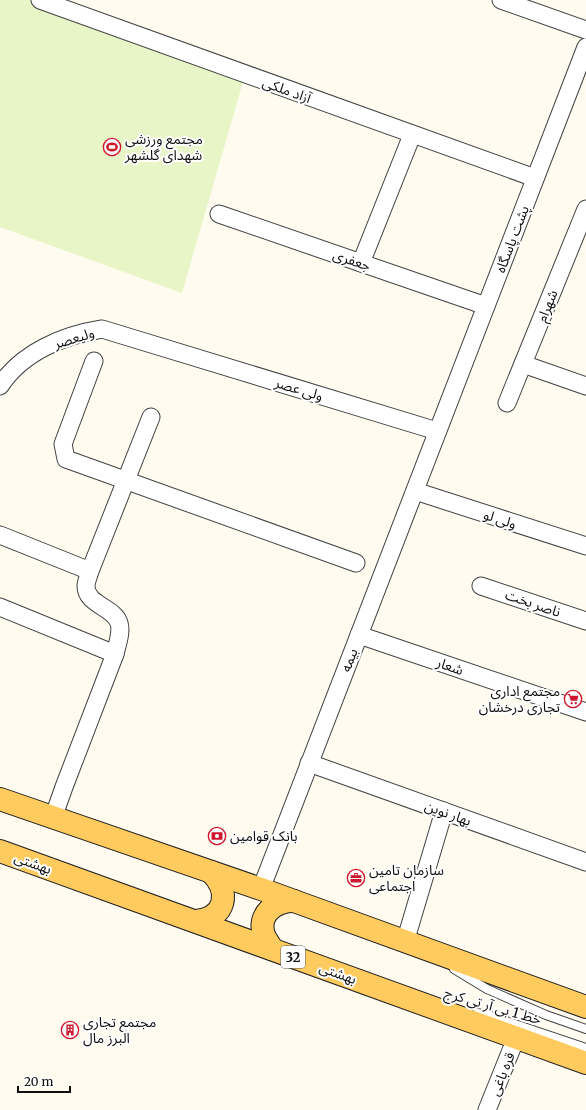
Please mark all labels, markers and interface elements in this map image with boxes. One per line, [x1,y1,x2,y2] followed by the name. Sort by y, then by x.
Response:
[260,73,315,107] street label: آزاد ملکی
[124,130,203,164] place label: مجتمع ورزشی شهدای گلشهر
[102,137,122,157] sports icon: مجتمع ورزشی شهدای گلشهر
[491,203,534,276] street label: پشت پاسگاه
[331,245,373,275] street label: جعفری
[532,287,563,326] street label: شهرام
[51,323,96,353] street label: ولیعصر
[272,373,325,405] street label: ولی عصر
[481,505,519,533] street label: ولی لو
[503,585,563,621] street label: ناصر بخت
[336,645,362,674] street label: بیمه
[433,653,466,679] street label: شعار
[479,682,560,716] place label: مجتمع اداری تجاری درخشان
[563,689,583,709] supermarket icon: مجتمع اداری تجاری درخشان
[422,796,474,830] street label: بهار نوین
[207,826,227,846] bank icon: بانک قوامین
[230,827,298,845] place label: بانک قوامین
[12,848,54,878] street label: بهشتی
[369,861,444,895] place label: سازمان تامین اجتماعی
[346,868,366,888] office icon: سازمان تامین اجتماعی
[281,946,305,968] road number: 32
[317,958,359,988] street label: بهشتی
[442,984,544,1030] street label: خط 1 بی آر تی کرج
[83,1013,156,1047] place label: مجتمع تجاری البرز مال
[60,1020,80,1040] building icon: مجتمع تجاری البرز مال
[485,1050,519,1098] street label: قره باغی
[18,1068,70,1094] scale bar
[24,1074,53,1089] text: 20 m

